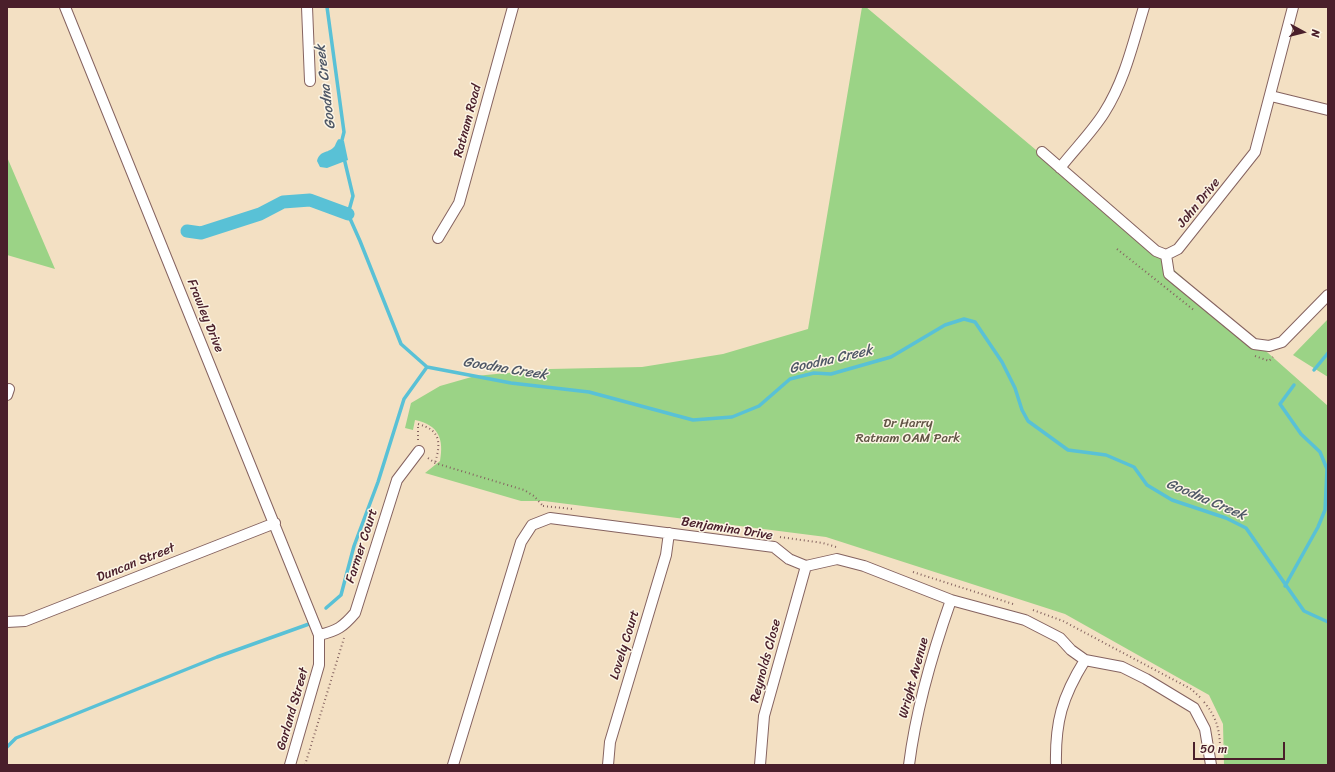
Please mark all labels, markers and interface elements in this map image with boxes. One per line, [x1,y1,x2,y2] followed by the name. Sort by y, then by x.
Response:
[1283,12,1323,52] north arrow
[1306,29,1325,38] text: N
[312,44,340,130] water label: Goodna Creek
[451,83,485,159] street label: Ratnam Road
[1174,175,1224,231] street label: John Drive
[183,277,227,355] street label: Frawley Drive
[788,342,874,378] water label: Goodna Creek
[462,354,548,384] water label: Goodna Creek
[856,416,960,447] park label: Dr Harry Ratnam OAM Park
[1164,476,1248,524] water label: Goodna Creek
[343,507,381,585] street label: Farmer Court
[680,514,774,544] street label: Benjamina Drive
[95,540,177,586] street label: Duncan Street
[607,608,643,682] street label: Lovely Court
[747,617,785,705] street label: Reynolds Close
[896,636,932,720] street label: Wright Avenue
[274,666,312,752] street label: Garland Street
[1195,734,1287,760] scale bar
[1200,738,1227,760] text: 50 m

